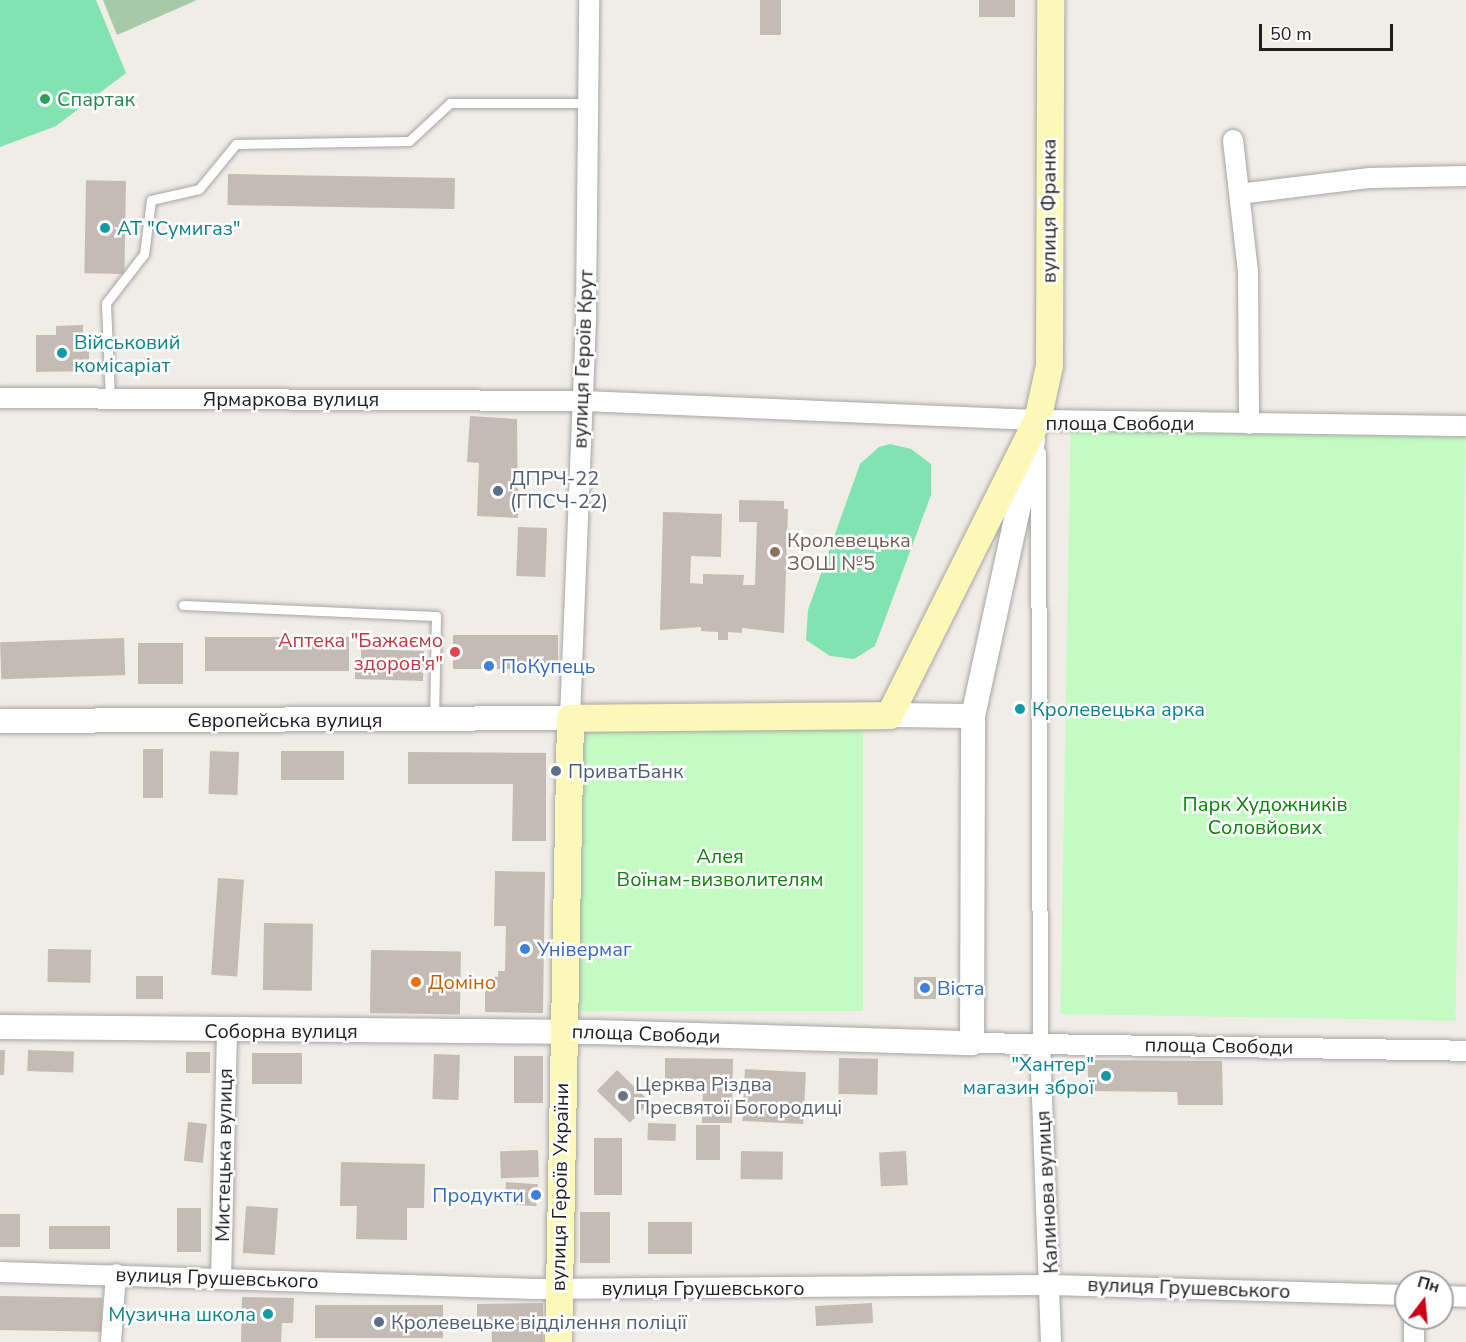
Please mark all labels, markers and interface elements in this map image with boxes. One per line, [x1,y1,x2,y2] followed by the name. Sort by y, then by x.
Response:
[1262,12,1396,50] scale bar
[1270,22,1312,46] text: 50 m
[57,87,135,111] place label: Спартак
[38,92,52,106] marker: Спартак
[1037,139,1061,283] street label: вулиця Франка
[117,216,241,240] place label: АТ "Сумигаз"
[98,221,112,235] marker: АТ "Сумигаз"
[568,269,598,449] street label: вулиця Героїв Крут
[74,330,180,377] place label: Військовий комісаріат
[55,346,69,360] marker: Військовий комісаріат
[203,387,379,411] street label: Ярмаркова вулиця
[1046,411,1194,435] street label: площа Свободи
[510,467,608,514] place label: ДПРЧ-22 (ГПСЧ-22)
[491,484,505,498] marker: ДПРЧ-22 (ГПСЧ-22)
[787,528,911,575] place label: Кролевецька ЗОШ №5
[768,545,782,559] marker: Кролевецька ЗОШ №5
[278,628,443,675] place label: Аптека "Бажаємо здоров'я"
[448,645,462,659] marker: Аптека "Бажаємо здоров'я"
[501,654,595,678] place label: ПоКупець
[482,659,496,673] marker: ПоКупець
[1032,697,1205,721] place label: Кролевецька арка
[1013,702,1027,716] marker: Кролевецька арка
[187,708,383,732] street label: Європейська вулиця
[568,759,683,783] place label: ПриватБанк
[549,764,563,778] marker: ПриватБанк
[1183,792,1347,839] park label: Парк Художників Соловйових
[617,845,823,892] park label: Алея Воїнам-визволителям
[537,937,632,961] place label: Універмаг
[518,942,532,956] marker: Універмаг
[428,970,496,994] place label: Доміно
[409,975,423,989] marker: Доміно
[937,976,984,1000] place label: Віста
[918,981,932,995] marker: Віста
[204,1019,358,1043] street label: Соборна вулиця
[571,1019,721,1049] street label: площа Свободи
[1144,1033,1294,1059] street label: площа Свободи
[963,1052,1094,1099] place label: "Хантер" магазин зброї
[210,1068,238,1242] street label: Мистецька вулиця
[1099,1069,1113,1083] marker: "Хантер" магазин зброї
[635,1072,842,1119] place label: Церква Різдва Пресвятої Богородиці
[546,1083,574,1291] street label: вулиця Героїв України
[616,1089,630,1103] marker: Церква Різдва Пресвятої Богородиці
[1031,1110,1063,1274] street label: Калинова вулиця
[432,1183,524,1207] place label: Продукти
[529,1188,543,1202] marker: Продукти
[115,1262,319,1294] street label: вулиця Грушевського
[1394,1270,1454,1330] north arrow
[1415,1271,1442,1298] text: Пн
[1087,1272,1291,1304] street label: вулиця Грушевського
[601,1276,805,1300] street label: вулиця Грушевського
[108,1302,256,1326] place label: Музична школа
[261,1307,275,1321] marker: Музична школа
[391,1310,687,1334] place label: Кролевецьке відділення поліції
[372,1315,386,1329] marker: Кролевецьке відділення поліції

